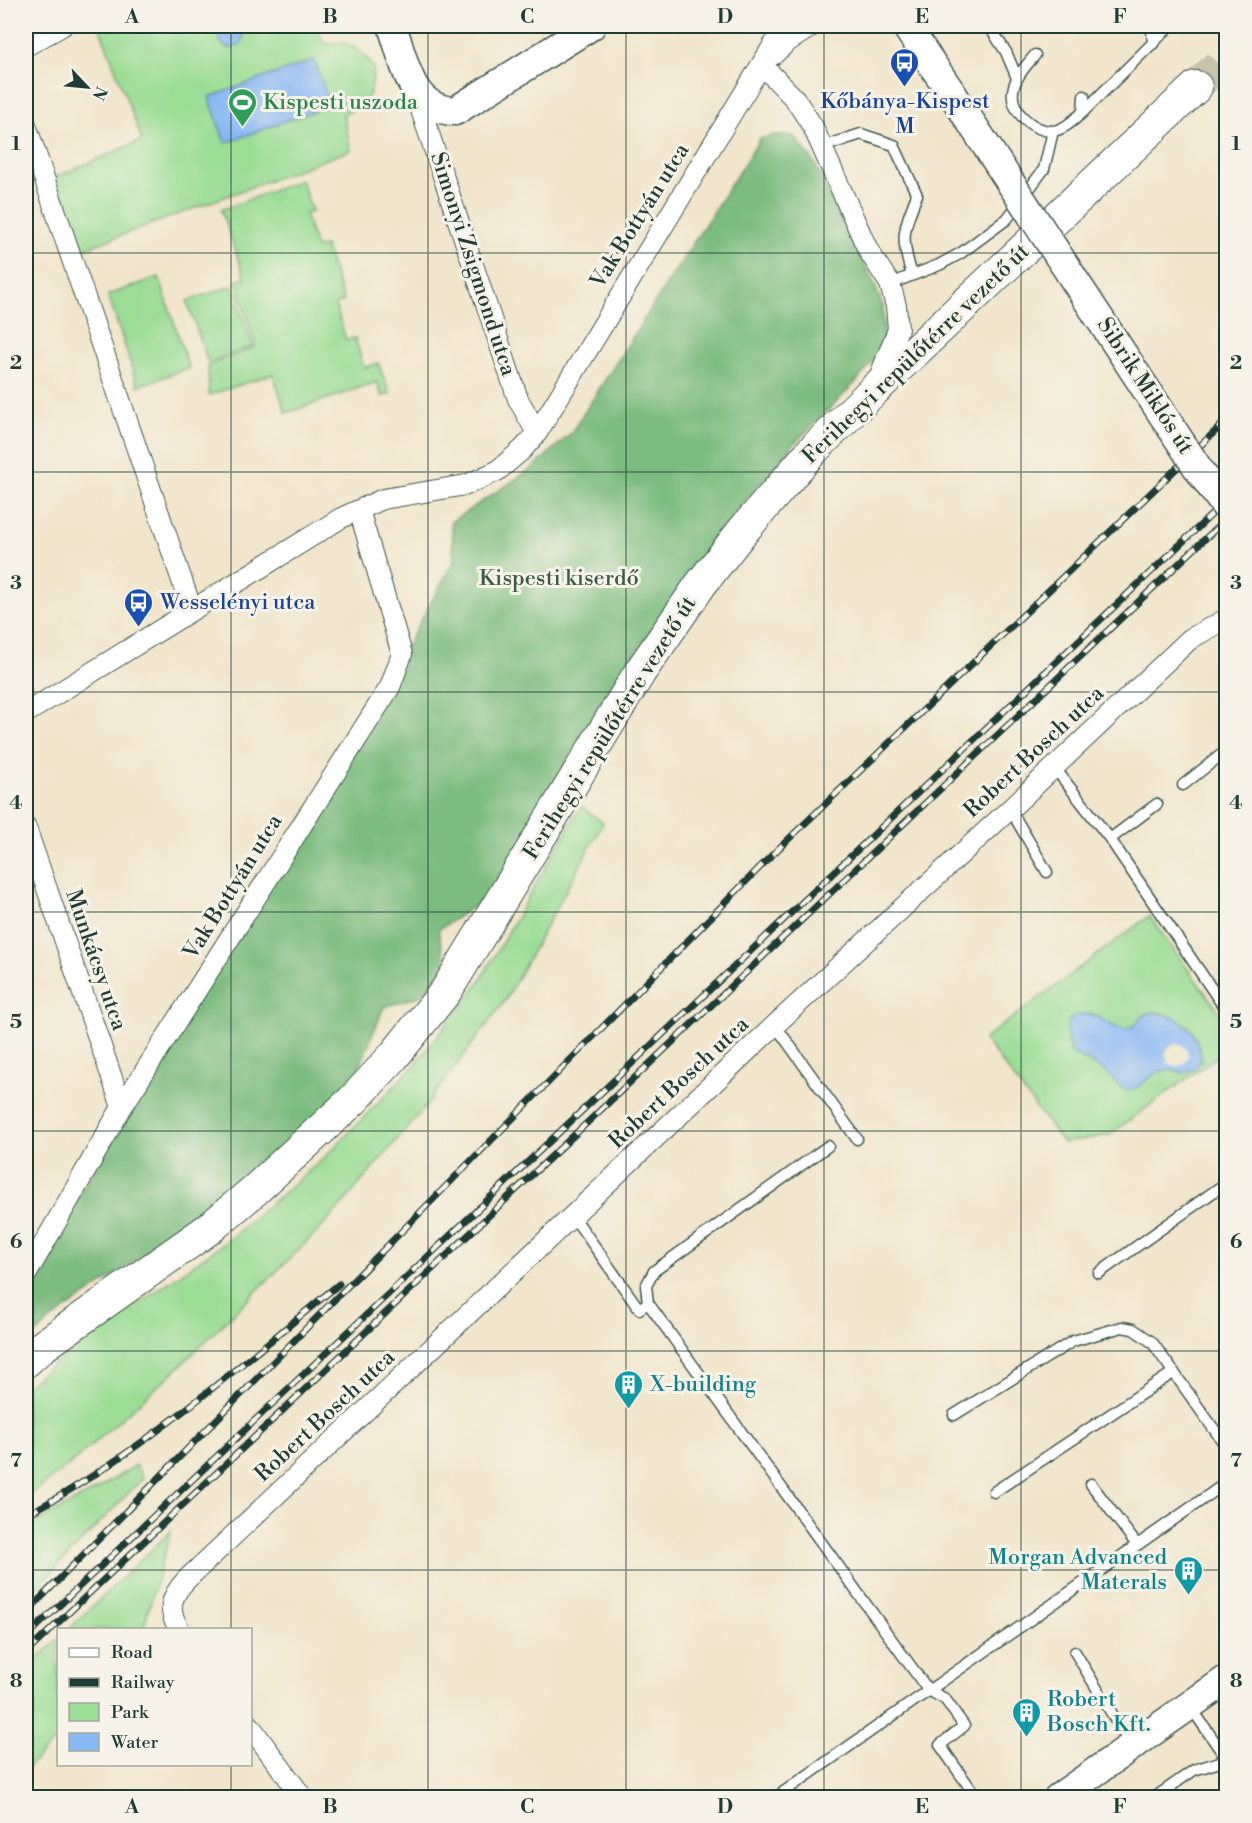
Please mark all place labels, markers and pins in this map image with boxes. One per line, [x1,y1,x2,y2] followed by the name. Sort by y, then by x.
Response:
[889,46,921,88] bus stop icon: Kőbánya-Kispest M
[226,86,258,128] sports icon: Kispesti uszoda
[820,88,990,140] place label: Kőbánya-Kispest M
[263,89,419,116] place label: Kispesti uszoda
[123,586,155,628] bus stop icon: Wesselényi utca
[159,589,316,616] place label: Wesselényi utca
[613,1368,645,1410] building icon: X-building
[649,1371,757,1398] place label: X-building
[988,1544,1168,1596] place label: Morgan Advanced Materals
[1172,1554,1204,1596] building icon: Morgan Advanced Materals
[1046,1686,1151,1738] place label: Robert Bosch Kft.
[1010,1696,1042,1738] building icon: Robert Bosch Kft.

